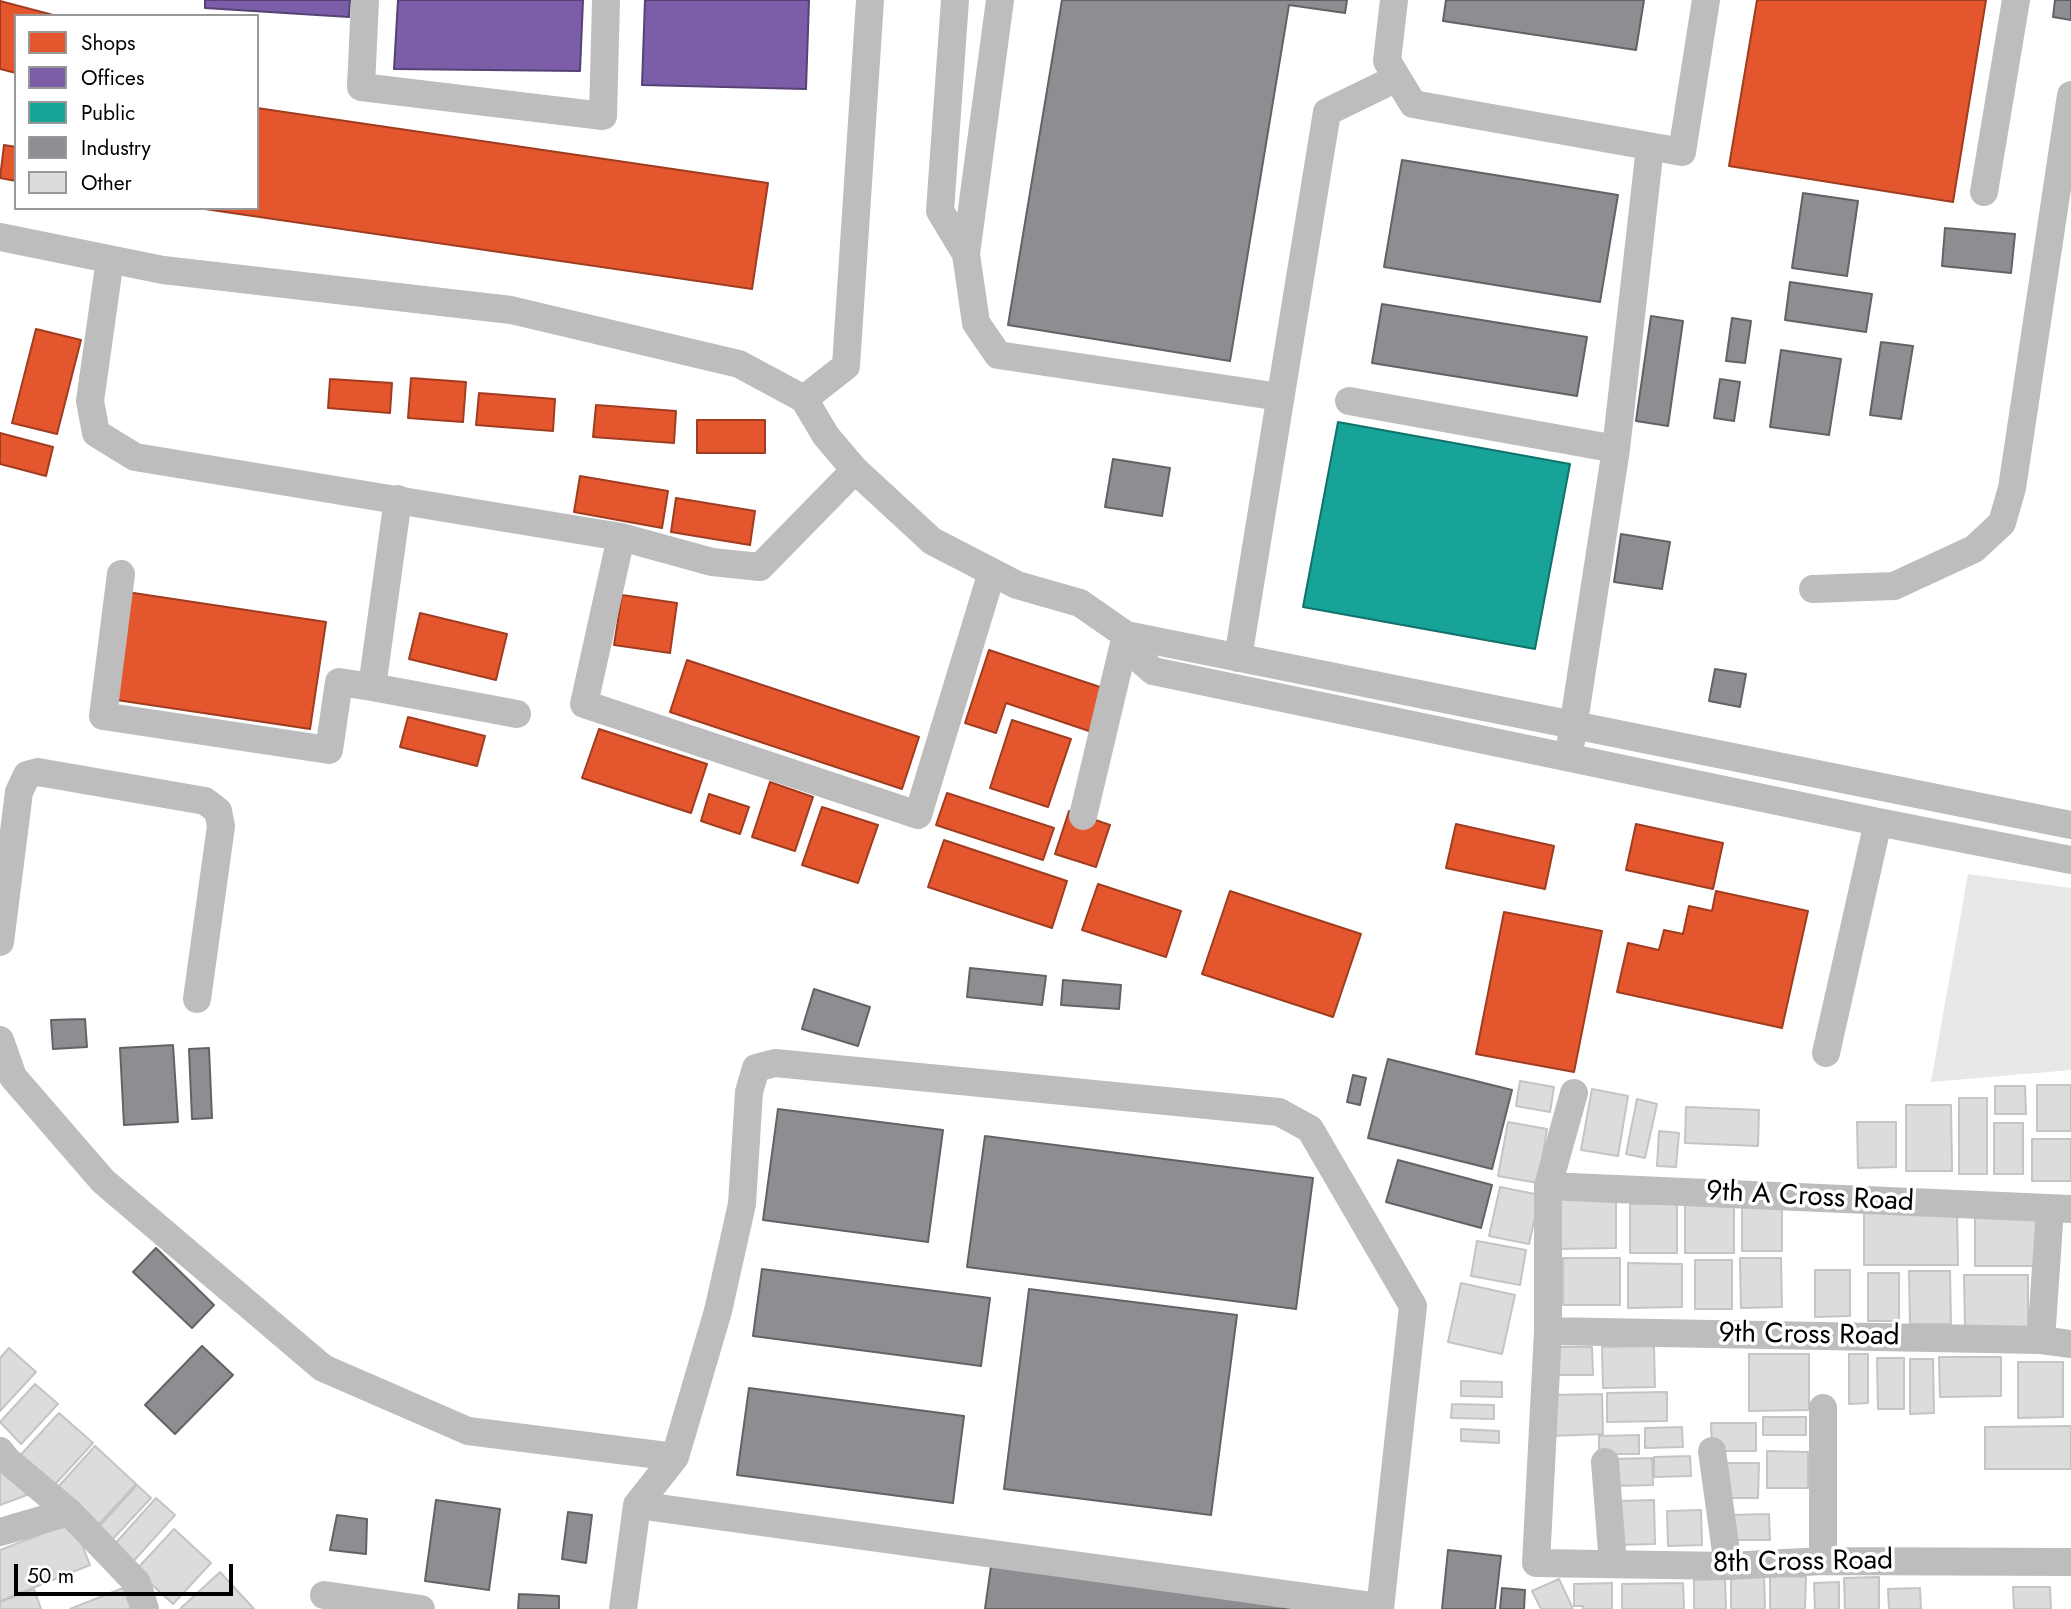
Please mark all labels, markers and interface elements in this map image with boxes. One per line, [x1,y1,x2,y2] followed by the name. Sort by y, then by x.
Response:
[14,14,259,210] legend
[81,28,135,58] text: Shops
[81,63,144,93] text: Offices
[81,98,135,128] text: Public
[81,133,151,163] text: Industry
[81,168,132,198] text: Other
[1705,1176,1915,1220] street label: 9th A Cross Road
[1718,1318,1900,1354] street label: 9th Cross Road
[1713,1545,1893,1581] street label: 8th Cross Road
[18,1550,236,1594] scale bar
[27,1561,74,1591] text: 50 m

